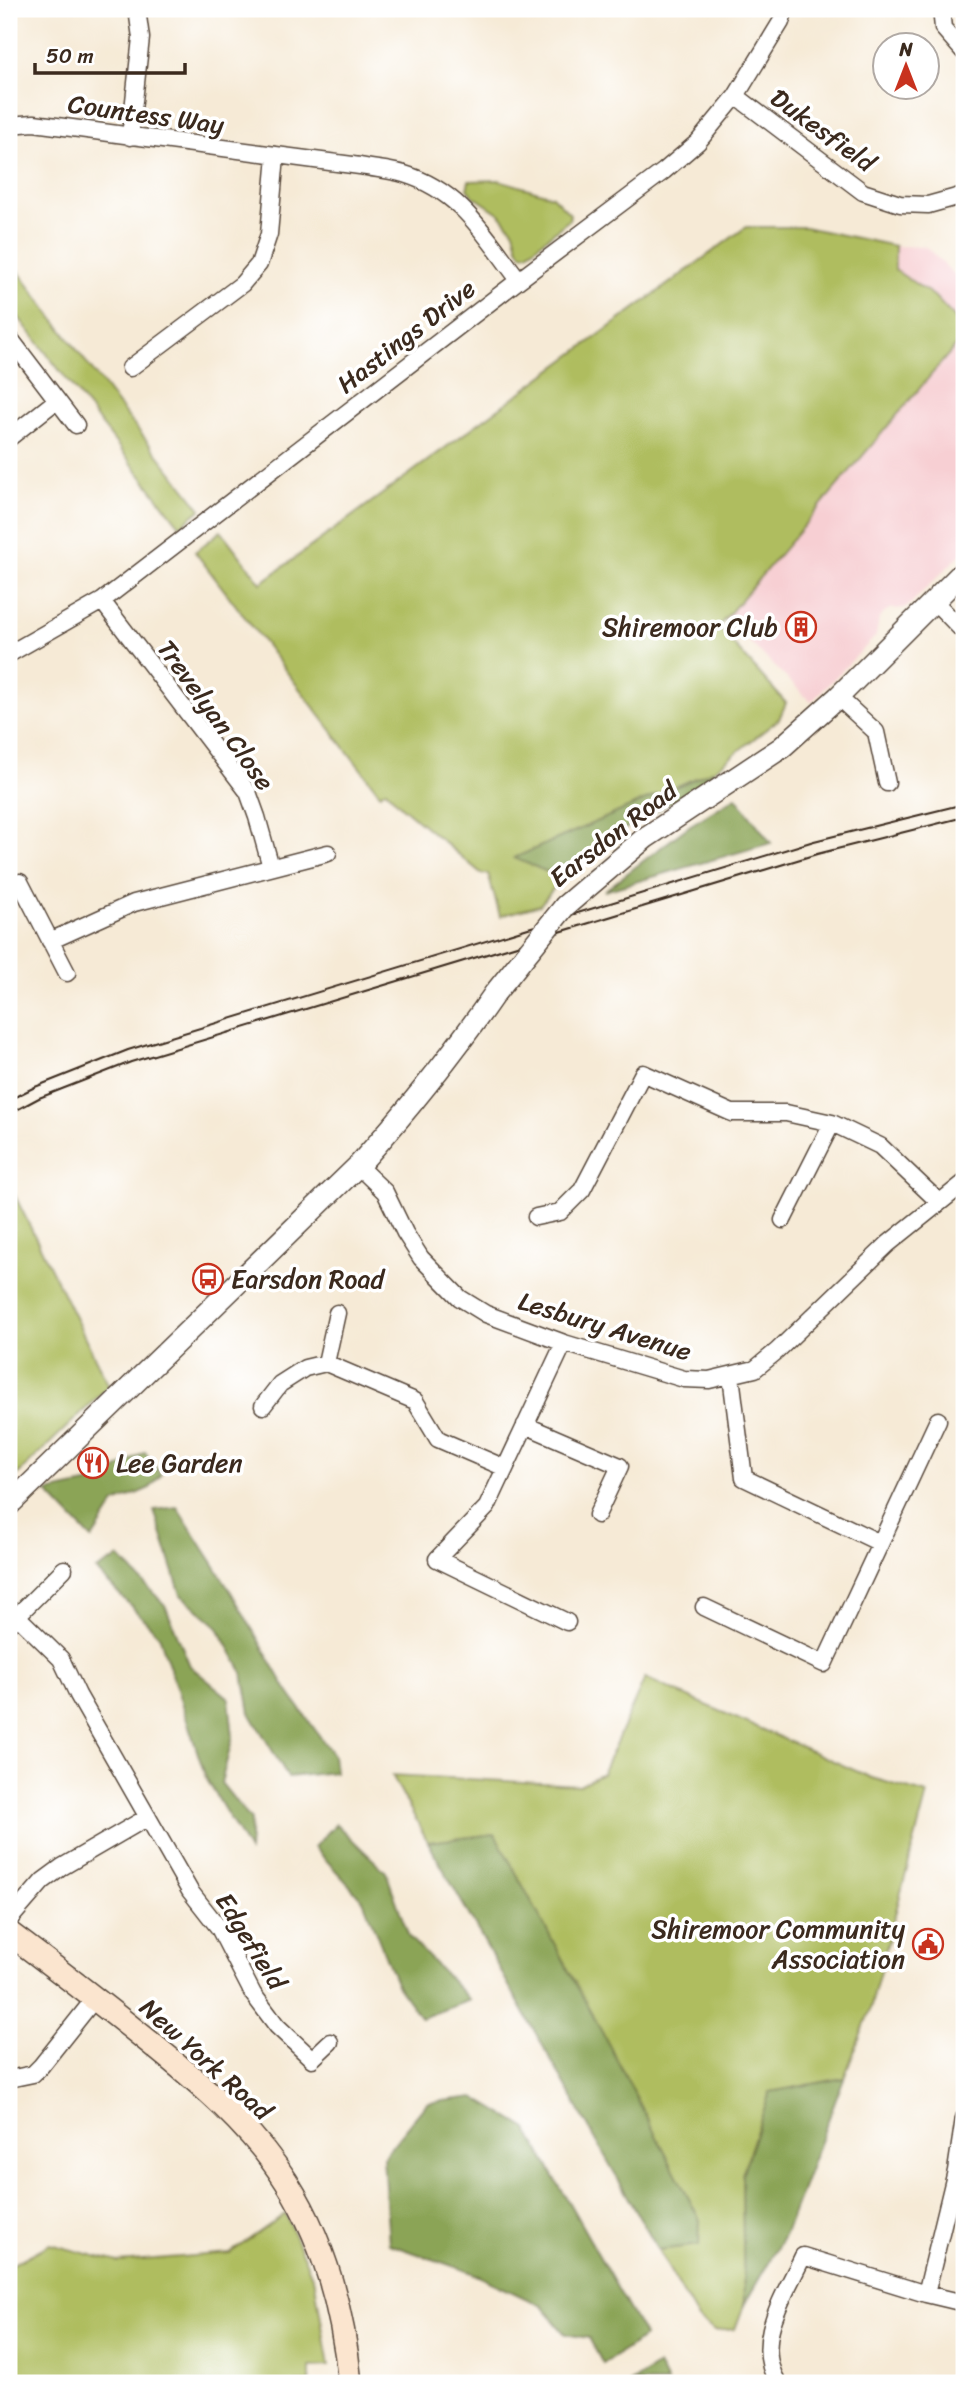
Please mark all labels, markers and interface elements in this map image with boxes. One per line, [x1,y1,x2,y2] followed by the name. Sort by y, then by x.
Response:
[35,32,186,76] scale bar
[872,32,942,102] north arrow
[898,33,913,66] text: N
[46,37,94,75] text: 50 m
[760,76,888,186] street label: Dukesfield
[65,80,228,148] street label: Countess Way
[326,267,486,405] street label: Hastings Drive
[602,604,778,650] place label: Shiremoor Club
[784,610,818,644] building icon: Shiremoor Club
[145,629,287,801] street label: Trevelyan Close
[538,767,689,899] street label: Earsdon Road
[231,1256,386,1302] place label: Earsdon Road
[191,1262,225,1296] bus stop icon: Earsdon Road
[513,1278,697,1374] street label: Lesbury Avenue
[116,1440,243,1486] place label: Lee Garden
[76,1446,110,1480] restaurant icon: Lee Garden
[203,1883,300,2001] street label: Edgefield
[651,1906,906,1982] place label: Shiremoor Community Association
[911,1927,945,1961] public building icon: Shiremoor Community Association
[129,1986,285,2133] street label: New York Road

